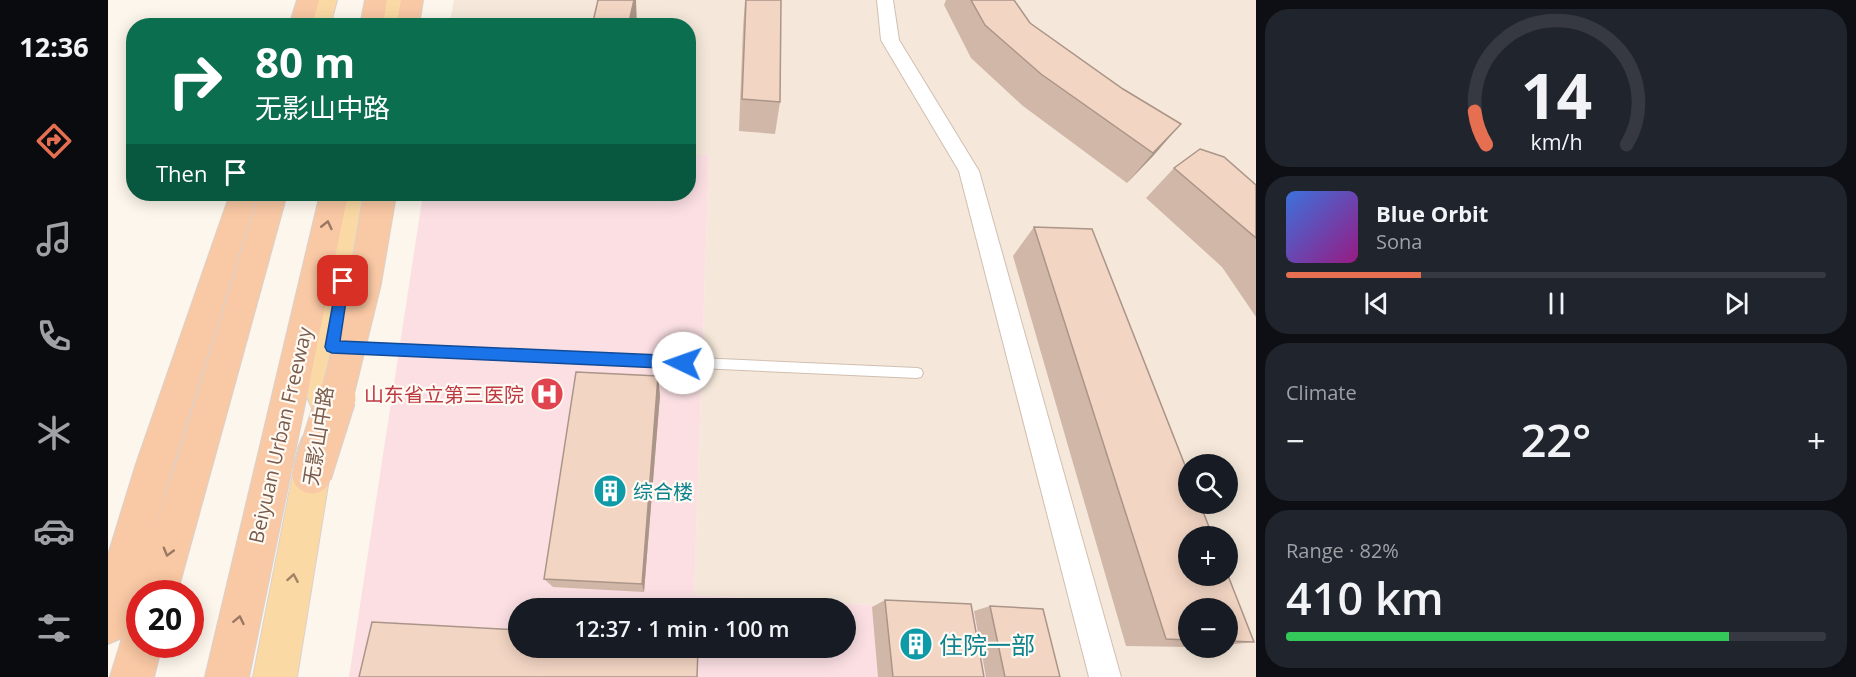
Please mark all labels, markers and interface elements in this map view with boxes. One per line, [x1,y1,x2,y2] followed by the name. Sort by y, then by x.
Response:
[19,28,89,65] text: 12:36
[255,33,355,90] text: 80 m
[156,42,234,120] icon: right
[1520,52,1592,137] text: 14
[255,89,390,126] text: 无影山中路
[33,120,75,162] icon: directions
[1530,127,1582,156] text: km/h
[219,156,252,189] icon: arrive
[156,158,207,188] text: Then
[1376,198,1488,228] text: Blue Orbit
[33,218,75,260] icon: music
[320,220,333,230] one-way arrow
[1376,228,1422,255] text: Sona
[317,255,368,306] pin
[326,264,359,297] icon: arrive
[1360,287,1393,320] icon: previous
[1540,287,1573,320] icon: pause
[1720,287,1753,320] icon: next
[33,315,75,357] icon: phone
[242,323,318,546] street label: Beiyuan Urban Freeway
[651,331,715,395] position arrow
[529,376,565,412] hospital icon: 山东省立第三医院
[1286,379,1357,406] text: Climate
[364,381,524,408] place label: 山东省立第三医院
[297,385,339,487] street label: 无影山中路
[1521,409,1591,470] text: 22°
[33,412,75,454] icon: climate
[1286,418,1305,463] text: −
[1807,418,1826,463] text: +
[1178,454,1238,658] map controls
[1178,454,1238,514] button: search
[592,473,628,509] building icon: 综合楼
[633,478,693,505] place label: 综合楼
[33,510,75,552] icon: car
[1178,526,1238,586] button: +
[1286,537,1399,564] text: Range · 82%
[163,546,175,557] one-way arrow
[1286,567,1444,628] text: 410 km
[286,573,299,583] one-way arrow
[126,580,204,658] speed limit sign: 20
[1178,598,1238,658] button: −
[33,607,75,649] icon: filters
[574,613,790,643] text: 12:37 · 1 min · 100 m
[232,615,245,625] one-way arrow
[898,626,934,662] building icon: 住院一部
[939,628,1035,661] place label: 住院一部

